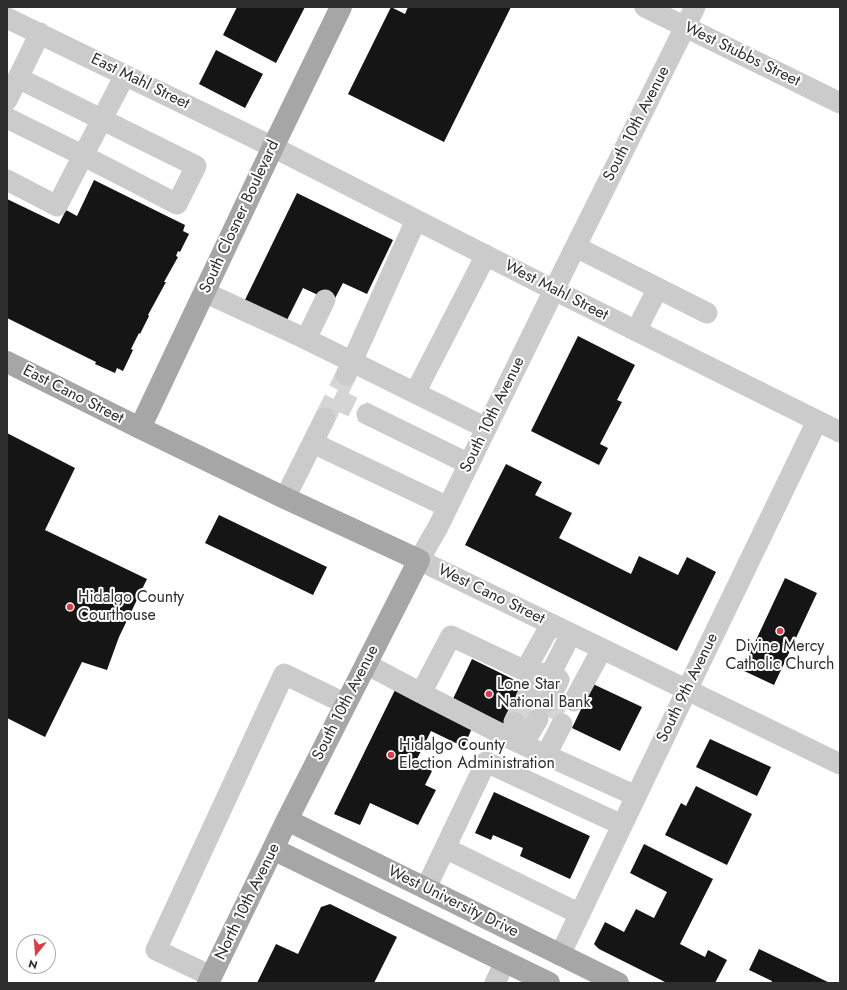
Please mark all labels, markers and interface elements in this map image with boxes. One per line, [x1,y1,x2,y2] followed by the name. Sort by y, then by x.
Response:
[681,19,803,91] street label: West Stubbs Street
[88,50,192,114] street label: East Mahl Street
[600,63,674,185] street label: South 10th Avenue
[196,137,284,297] street label: South Closner Boulevard
[501,257,611,325] street label: West Mahl Street
[457,354,529,476] street label: South 10th Avenue
[19,361,127,429] street label: East Cano Street
[434,561,548,629] street label: West Cano Street
[78,588,184,626] place label: Hidalgo County Courthouse
[65,602,75,612] marker: Hidalgo County Courthouse
[775,626,785,636] marker: Divine Mercy Catholic Church
[653,630,723,746] street label: South 9th Avenue
[726,637,834,675] place label: Divine Mercy Catholic Church
[309,642,383,764] street label: South 10th Avenue
[497,675,590,713] place label: Lone Star National Bank
[484,689,494,699] marker: Lone Star National Bank
[399,736,555,774] place label: Hidalgo County Election Administration
[386,750,396,760] marker: Hidalgo County Election Administration
[211,841,285,963] street label: North 10th Avenue
[385,862,521,942] street label: West University Drive
[16,934,56,974] north arrow
[26,956,39,973] text: N

